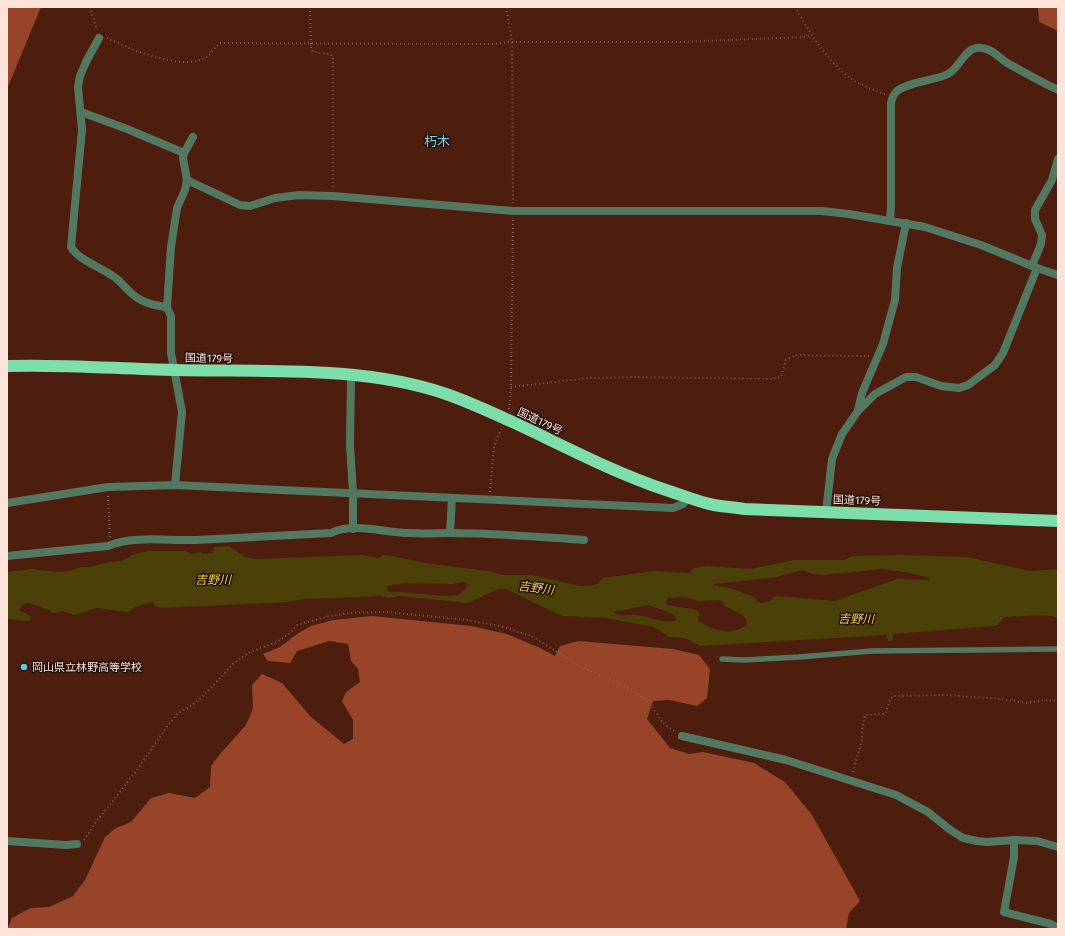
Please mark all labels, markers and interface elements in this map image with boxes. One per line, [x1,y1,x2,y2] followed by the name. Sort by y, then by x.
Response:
[424,134,450,149] district label: 朽木
[185,352,233,365] street label: 国道179号
[515,405,564,438] street label: 国道179号
[833,493,881,508] street label: 国道179号
[195,573,233,587] water label: 吉野川
[517,579,557,597] water label: 吉野川
[838,612,876,626] water label: 吉野川
[32,661,142,674] place label: 岡山県立林野高等学校
[19,662,29,672] marker: 岡山県立林野高等学校

